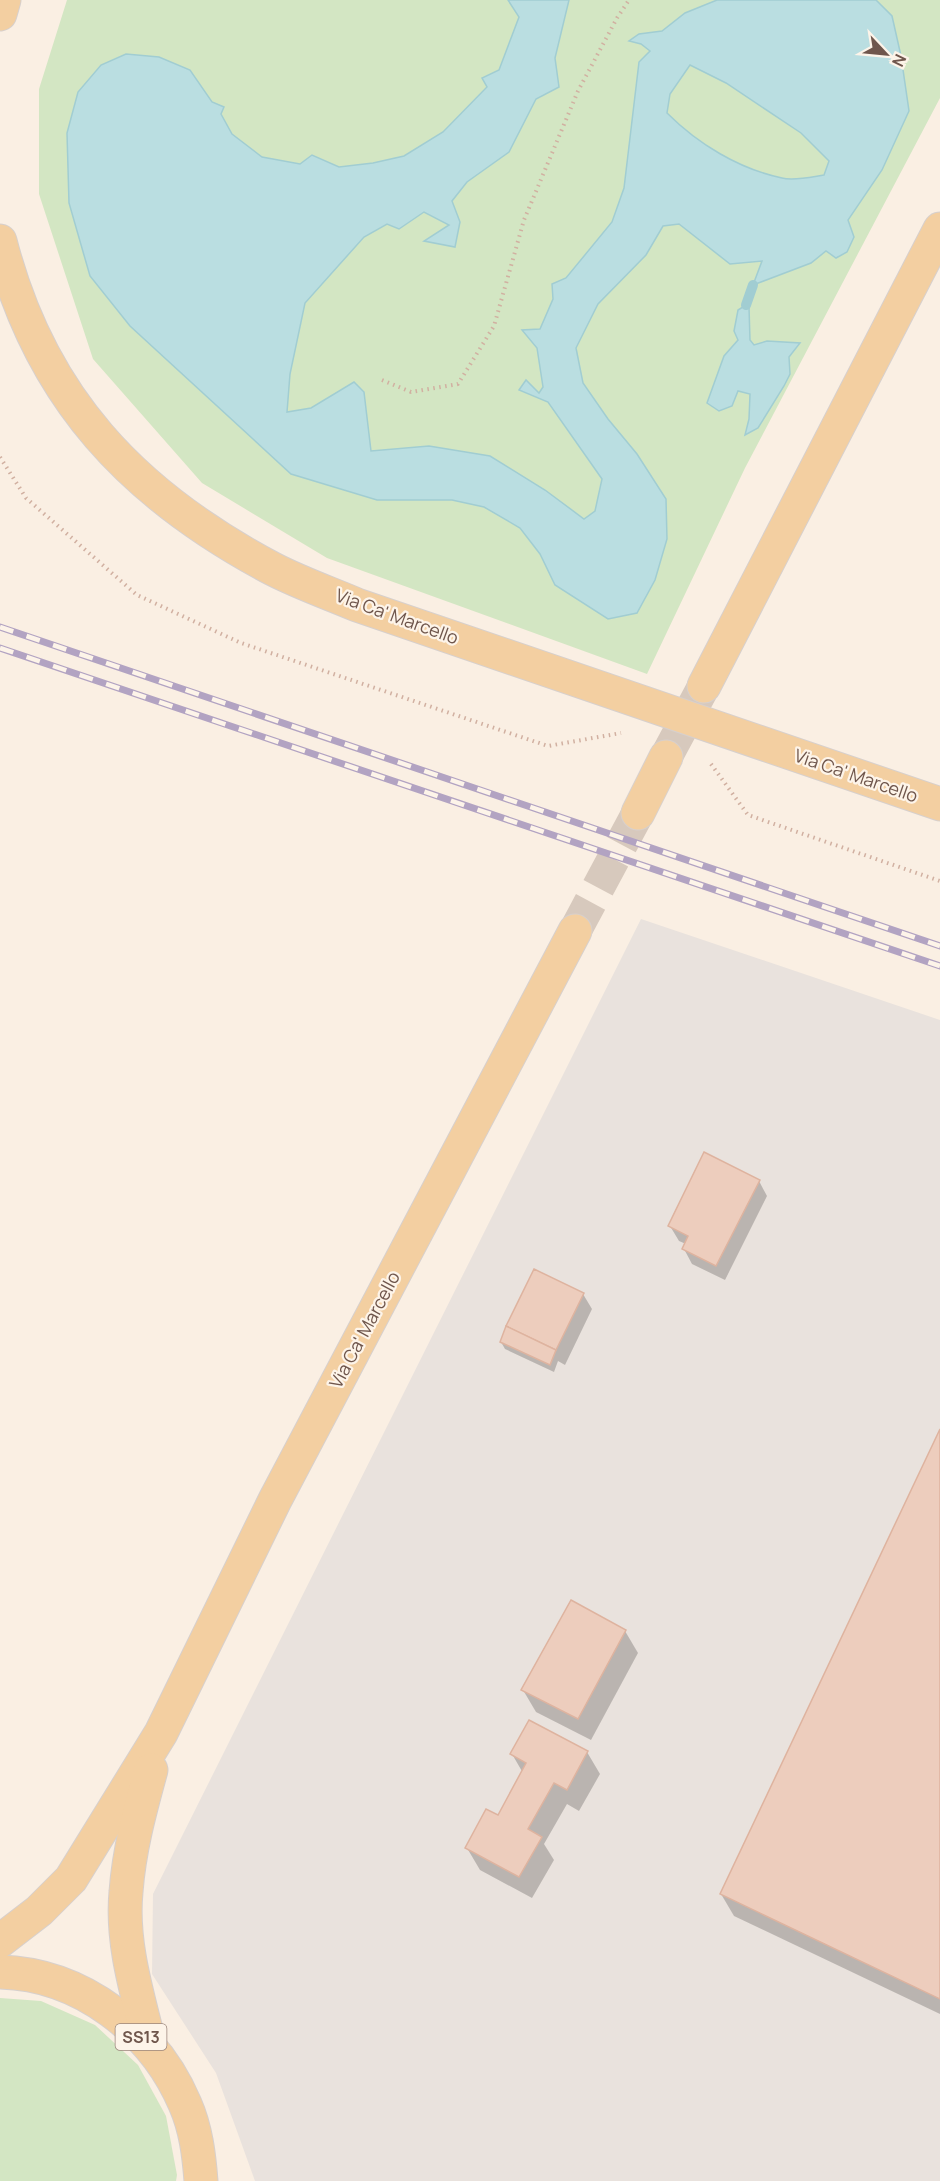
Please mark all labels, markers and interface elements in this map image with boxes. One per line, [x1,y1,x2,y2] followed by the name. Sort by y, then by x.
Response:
[856,24,916,84] north arrow
[887,51,912,71] text: N
[333,583,462,649] street label: Via Ca' Marcello
[791,743,921,807] street label: Via Ca' Marcello
[323,1267,405,1392] street label: Via Ca' Marcello
[116,2024,166,2050] road number: SS13

